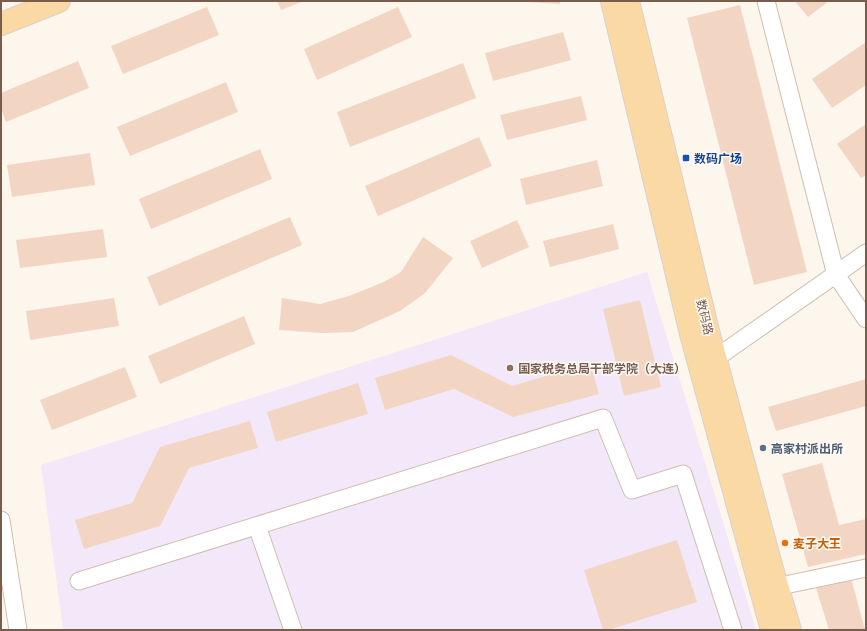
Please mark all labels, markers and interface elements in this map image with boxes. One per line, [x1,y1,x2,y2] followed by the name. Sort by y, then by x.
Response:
[694,151,742,166] place label: 数码广场
[681,153,691,163] marker: 数码广场
[693,298,717,336] street label: 数码路
[518,361,686,376] place label: 国家税务总局干部学院（大连）
[505,363,515,373] marker: 国家税务总局干部学院（大连）
[771,441,843,456] place label: 高家村派出所
[758,443,768,453] marker: 高家村派出所
[793,536,841,551] place label: 麦子大王
[780,538,790,548] marker: 麦子大王

